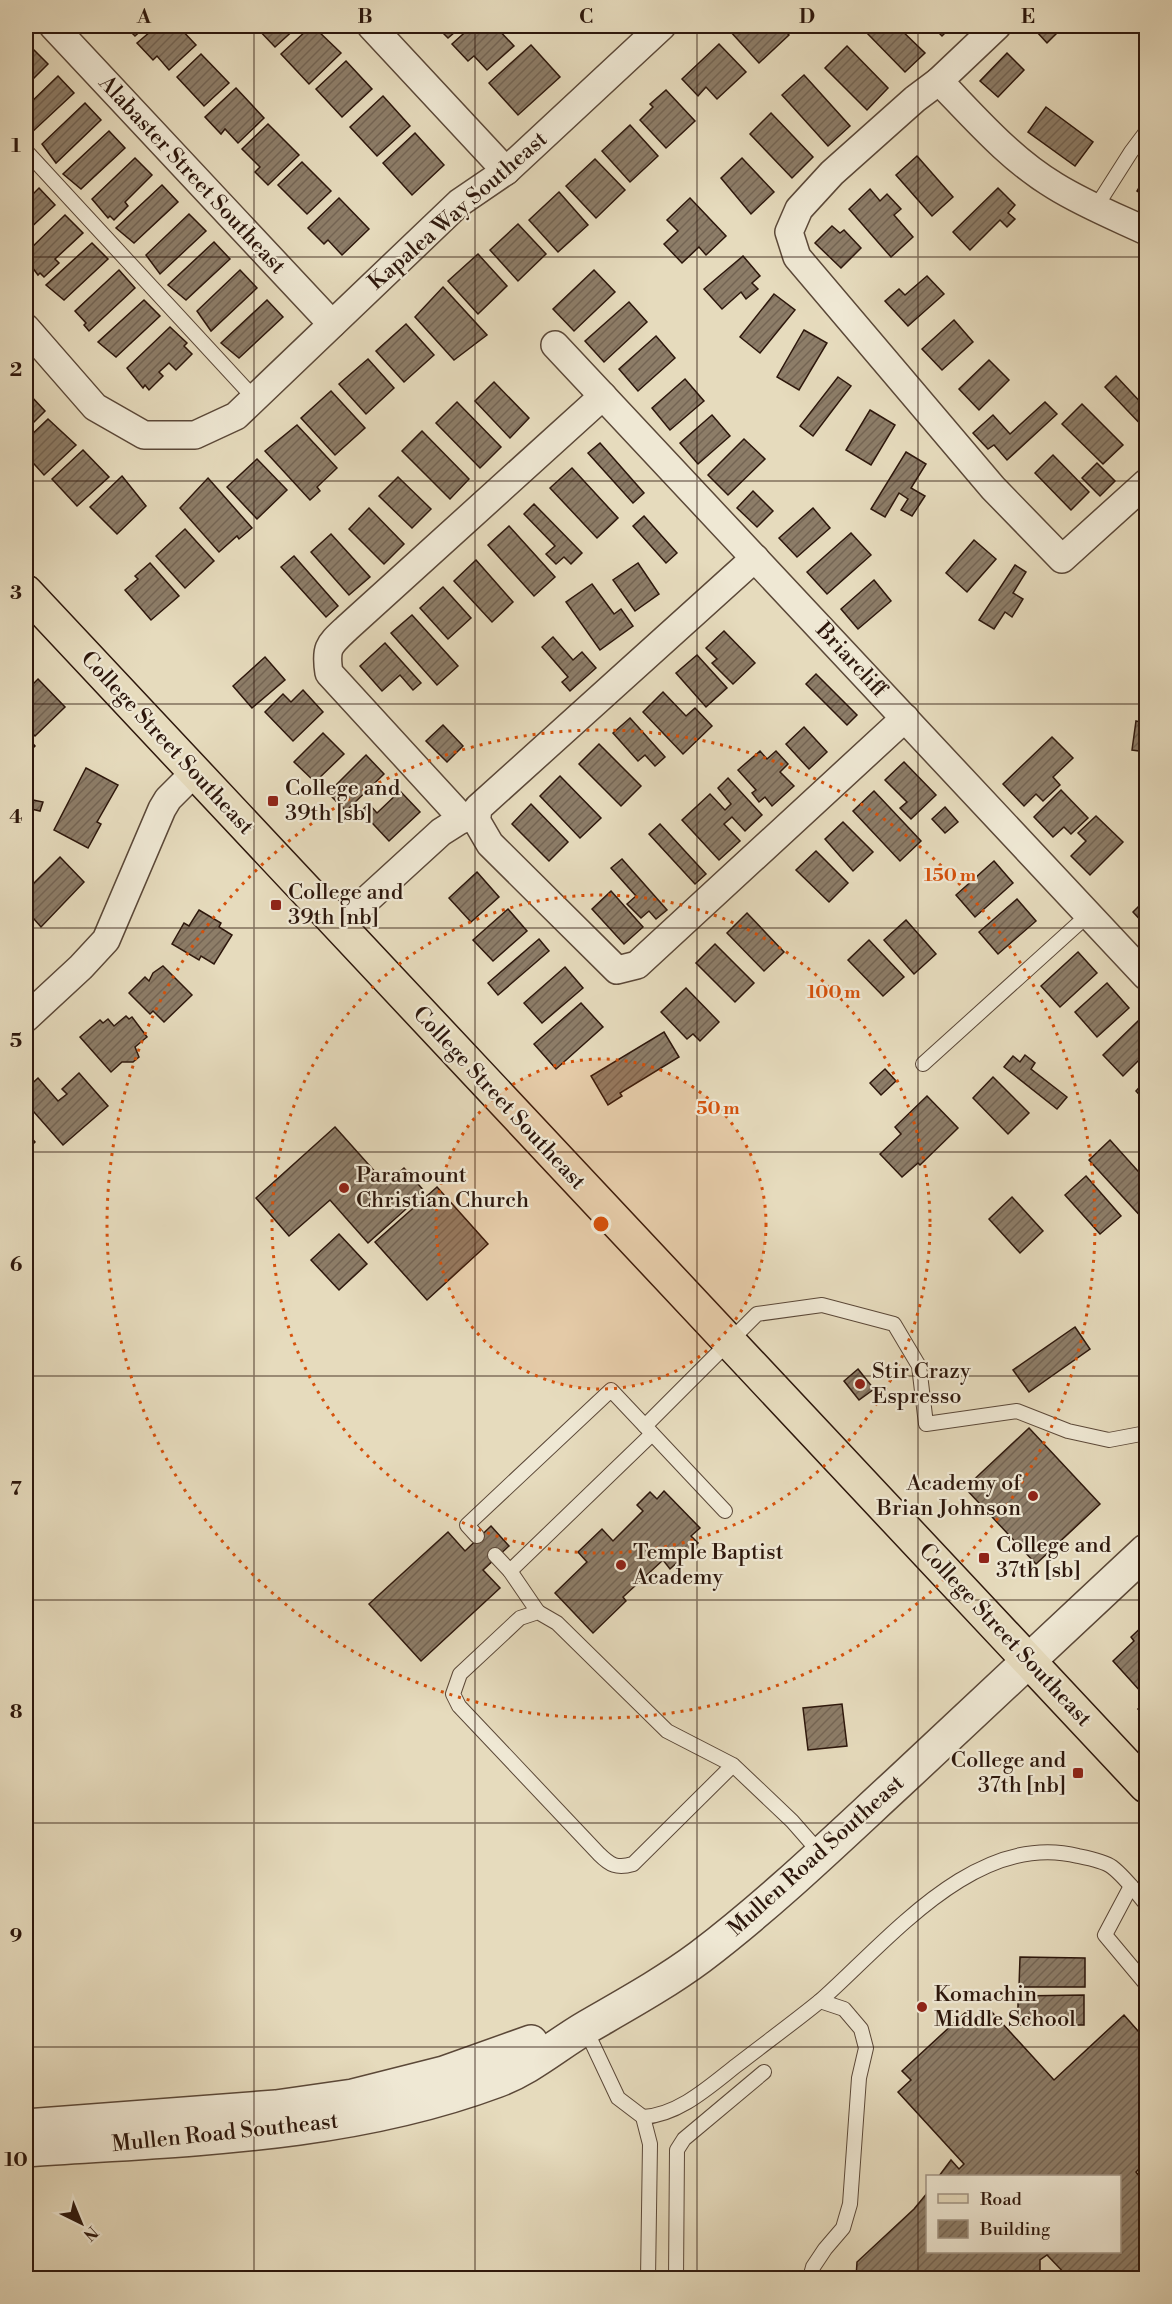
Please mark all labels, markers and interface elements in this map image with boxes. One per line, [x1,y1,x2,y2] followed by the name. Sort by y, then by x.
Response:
[136,5,152,30] text: A
[357,5,373,30] text: B
[579,5,593,30] text: C
[799,5,815,30] text: D
[1021,5,1035,30] text: E
[92,69,291,280] street label: Alabaster Street Southeast
[363,126,553,296] street label: Kapalea Way Southeast
[11,134,21,159] text: 1
[10,358,22,383] text: 2
[10,581,22,606] text: 3
[809,616,893,703] street label: Briarcliff
[75,646,259,841] street label: College Street Southeast
[285,775,401,827] place label: College and 39th [sb]
[266,794,280,808] marker: College and 39th [sb]
[9,805,23,830] text: 4
[924,864,977,887] text: 150 m
[288,879,404,931] place label: College and 39th [nb]
[269,898,283,912] marker: College and 39th [nb]
[807,981,861,1004] text: 100 m
[407,1001,591,1196] street label: College Street Southeast
[10,1029,22,1054] text: 5
[696,1097,740,1120] text: 50 m
[356,1162,529,1214] place label: Paramount Christian Church
[337,1181,351,1195] marker: Paramount Christian Church
[591,1214,611,1234] centre of rings
[10,1253,23,1278] text: 6
[872,1358,971,1410] place label: Stir Crazy Espresso
[853,1377,867,1391] marker: Stir Crazy Espresso
[875,1470,1022,1522] place label: Academy of Brian Johnson
[10,1477,22,1502] text: 7
[1026,1489,1040,1503] marker: Academy of Brian Johnson
[996,1532,1112,1584] place label: College and 37th [sb]
[913,1538,1097,1733] street label: College Street Southeast
[632,1539,784,1591] place label: Temple Baptist Academy
[977,1551,991,1565] marker: College and 37th [sb]
[614,1558,628,1572] marker: Temple Baptist Academy
[10,1700,23,1725] text: 8
[951,1747,1066,1799] place label: College and 37th [nb]
[1071,1766,1085,1780] marker: College and 37th [nb]
[722,1770,910,1942] street label: Mullen Road Southeast
[10,1924,22,1949] text: 9
[934,1981,1076,2033] place label: Komachin Middle School
[915,2000,929,2014] marker: Komachin Middle School
[110,2108,340,2158] street label: Mullen Road Southeast
[4,2148,28,2173] text: 10
[926,2175,1121,2253] legend
[980,2188,1023,2211] text: Road
[51,2193,111,2253] north arrow
[979,2218,1051,2241] text: Building
[79,2222,102,2245] text: N

